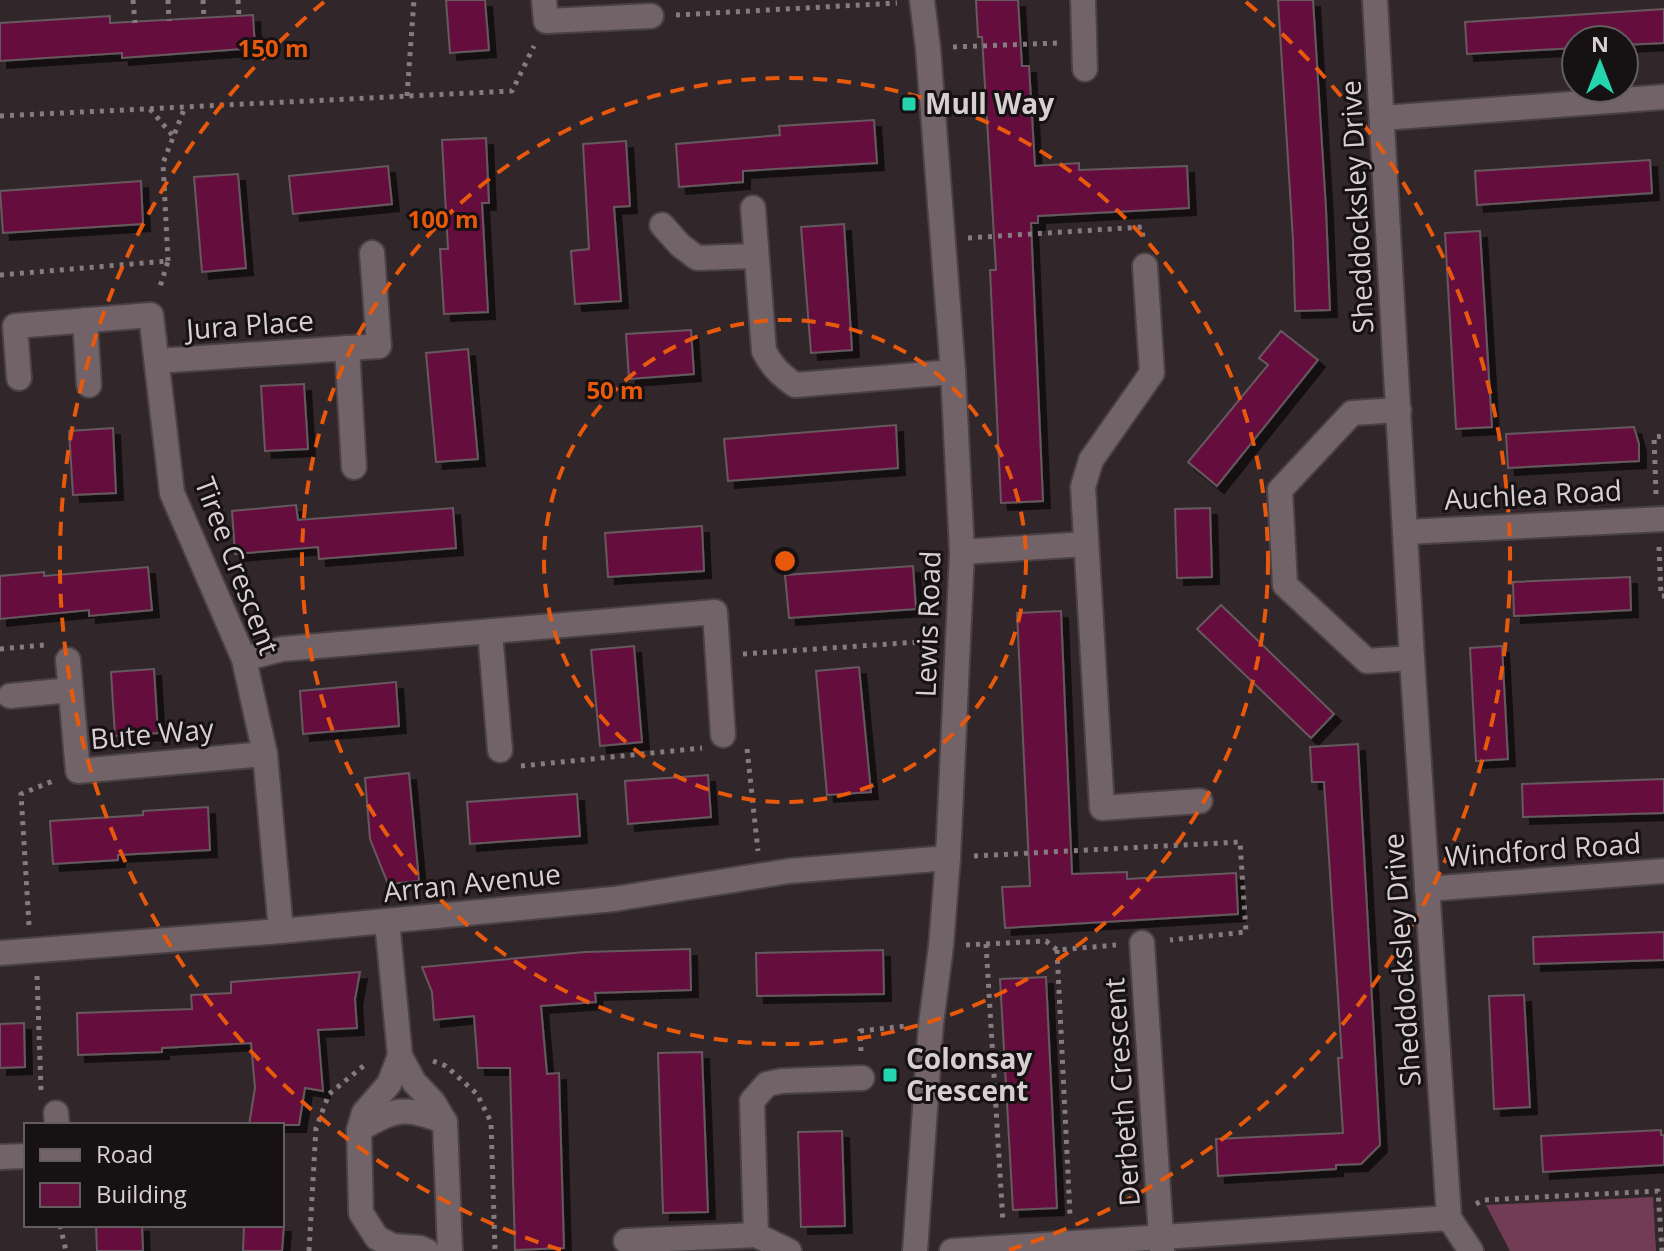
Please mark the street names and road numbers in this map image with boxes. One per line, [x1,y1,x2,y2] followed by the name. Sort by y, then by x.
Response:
[1330,80,1382,335] street label: Sheddocksley Drive
[182,301,315,348] street label: Jura Place
[1443,470,1623,518] street label: Auchlea Road
[187,471,289,660] street label: Tiree Crescent
[905,550,949,698] street label: Lewis Road
[89,709,216,757] street label: Bute Way
[1444,823,1642,875] street label: Windford Road
[1373,832,1429,1088] street label: Sheddocksley Drive
[381,854,562,910] street label: Arran Avenue
[1094,976,1148,1208] street label: Derbeth Crescent

